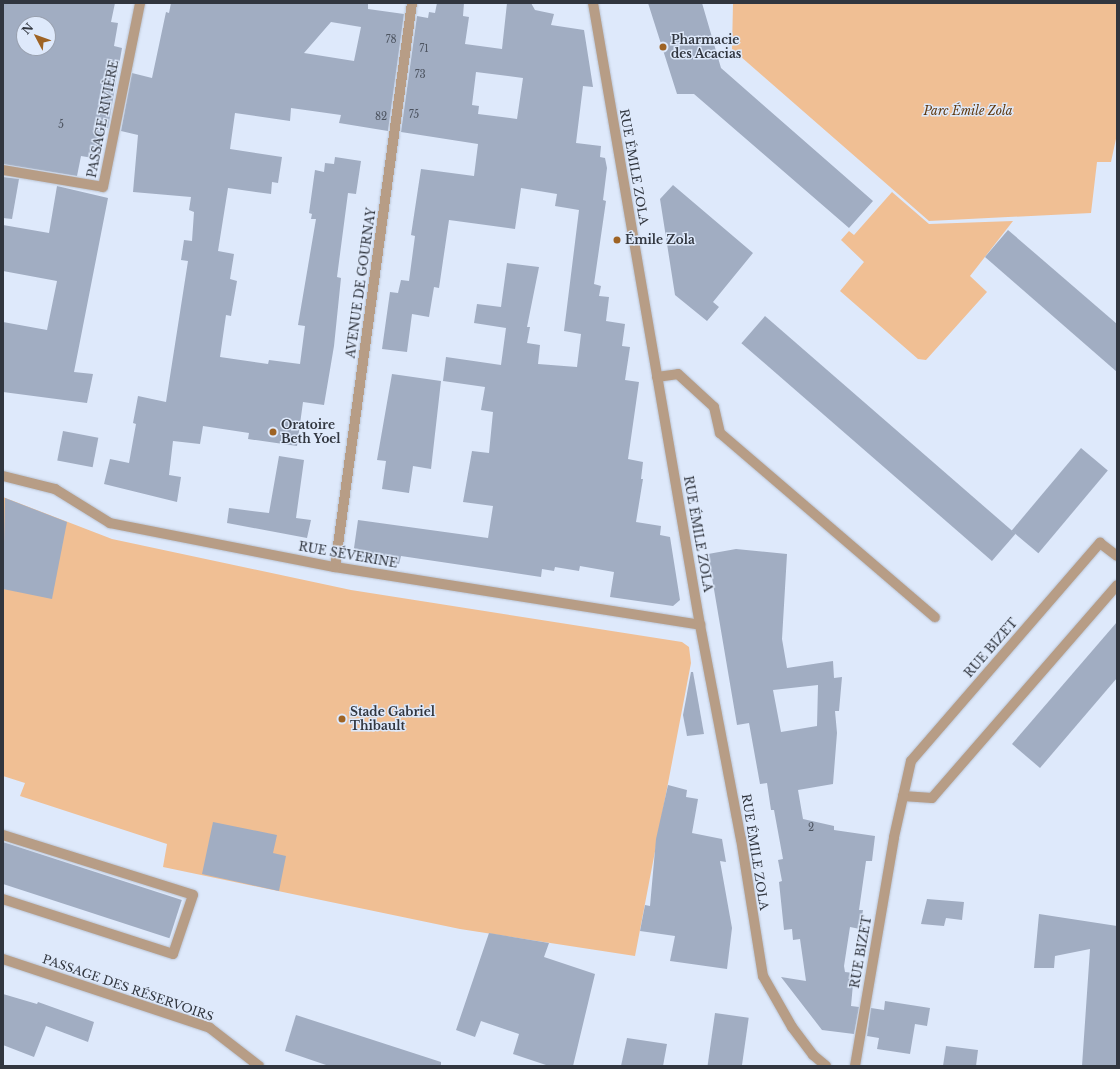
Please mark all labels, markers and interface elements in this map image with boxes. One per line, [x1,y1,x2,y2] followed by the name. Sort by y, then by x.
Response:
[16,16,56,56] north arrow
[19,20,36,37] text: N
[671,33,742,61] place label: Pharmacie des Acacias
[385,34,397,46] house number: 78
[658,42,668,52] marker: Pharmacie des Acacias
[419,43,429,55] house number: 71
[85,59,121,179] street label: PASSAGE RIVIÈRE
[414,69,426,81] house number: 73
[923,104,1013,118] park label: Parc Émile Zola
[617,108,651,226] street label: RUE ÉMILE ZOLA
[409,109,419,121] house number: 75
[375,111,387,123] house number: 82
[58,119,64,131] house number: 5
[343,207,379,359] street label: AVENUE DE GOURNAY
[625,233,695,247] place label: Émile Zola
[612,235,622,245] marker: Émile Zola
[281,418,341,446] place label: Oratoire Beth Yoel
[268,427,278,437] marker: Oratoire Beth Yoel
[681,475,715,593] street label: RUE ÉMILE ZOLA
[297,539,399,571] street label: RUE SÉVERINE
[961,616,1021,680] street label: RUE BIZET
[350,705,435,733] place label: Stade Gabriel Thibault
[337,714,347,724] marker: Stade Gabriel Thibault
[739,793,771,911] street label: RUE ÉMILE ZOLA
[808,822,814,834] house number: 2
[848,915,874,989] street label: RUE BIZET
[41,952,215,1024] street label: PASSAGE DES RÉSERVOIRS

